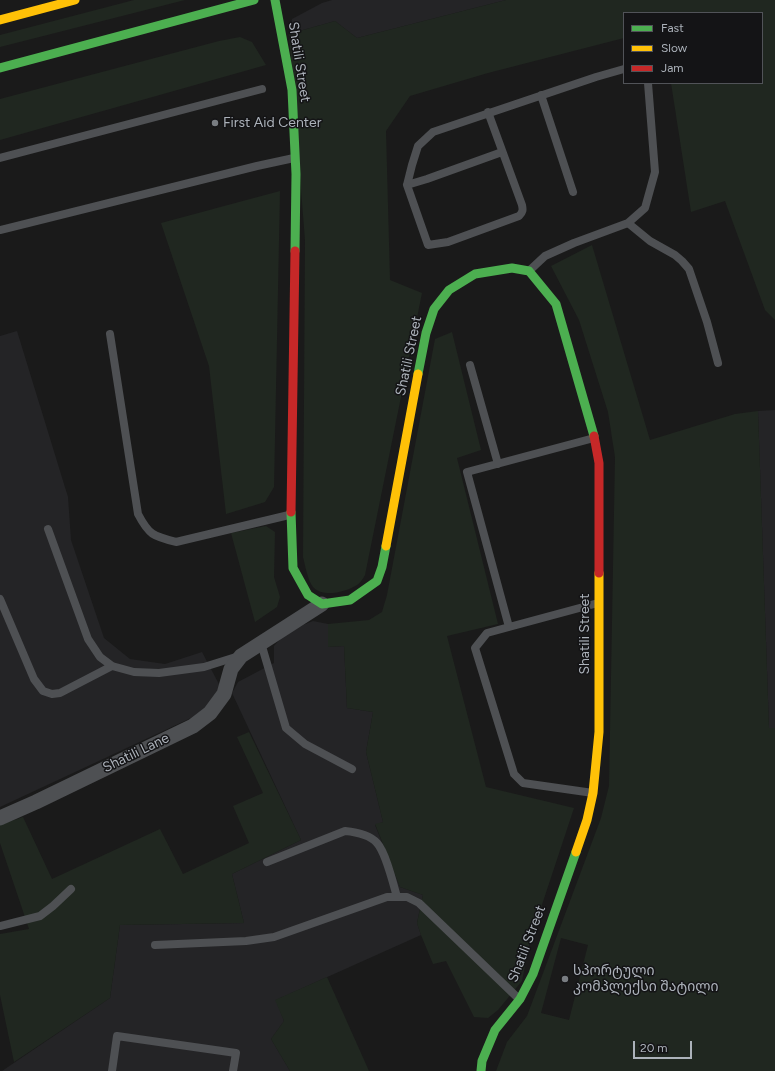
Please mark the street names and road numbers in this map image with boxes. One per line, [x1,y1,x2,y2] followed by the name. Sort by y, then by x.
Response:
[284,21,314,103] street label: Shatili Street
[392,315,426,397] street label: Shatili Street
[577,593,593,675] street label: Shatili Street
[100,730,172,776] street label: Shatili Lane
[505,903,549,985] street label: Shatili Street

